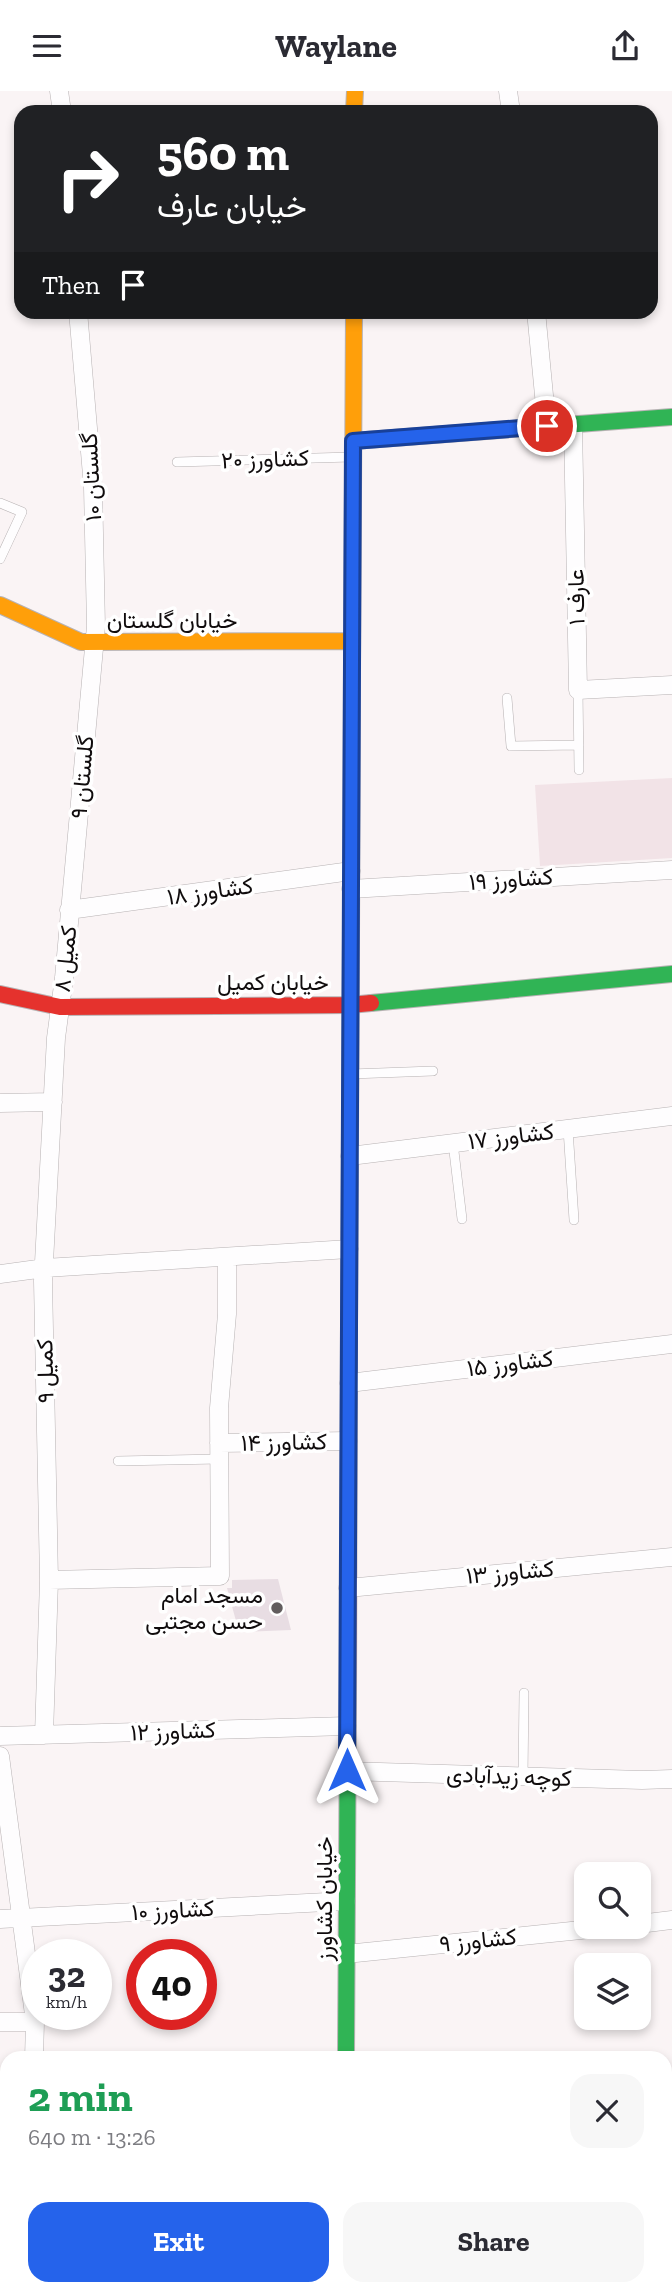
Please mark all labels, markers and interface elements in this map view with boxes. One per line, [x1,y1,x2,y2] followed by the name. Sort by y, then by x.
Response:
[28,27,66,65] icon: menu
[275,27,397,65] text: Waylane
[606,27,644,65] icon: share
[157,124,289,183] text: 560 m
[42,133,133,224] icon: right
[157,187,307,225] text: خیابان عارف
[114,266,152,304] icon: arrive
[42,269,100,301] text: Then
[517,396,577,456] pin
[528,407,566,445] icon: arrive
[75,432,107,522] street label: گلستان ۱۰
[220,443,310,476] street label: کشاورز ۲۰
[562,569,591,625] street label: عارف ۱
[107,606,237,634] street label: خیابان گلستان
[64,734,100,820] street label: گلستان ۹
[468,862,554,897] street label: کشاورز ۱۹
[165,871,255,912] street label: کشاورز ۱۸
[48,924,82,994] street label: کمیل ۸
[217,968,329,996] street label: خیابان کمیل
[466,1117,556,1156] street label: کشاورز ۱۷
[30,1339,60,1403] street label: کمیل ۹
[465,1344,555,1383] street label: کشاورز ۱۵
[241,1427,327,1458] street label: کشاورز ۱۴
[465,1554,555,1591] street label: کشاورز ۱۳
[145,1581,263,1635] place label: مسجد امام حسن مجتبی
[269,1600,285,1616] marker: مسجد امام حسن مجتبی
[130,1716,216,1747] street label: کشاورز ۱۲
[310,1733,384,1807] position arrow
[446,1760,572,1794] street label: کوچه زیدآبادی
[310,1837,339,1962] street label: خیابان کشاورز
[574,1862,651,2030] map controls
[574,1862,651,1939] button: search
[131,1894,215,1927] street label: کشاورز ۱۰
[438,1922,518,1959] street label: کشاورز ۹
[126,1939,217,2030] speed limit sign: 40
[574,1953,651,2030] button: layers
[48,1954,85,1996] text: 32
[46,1991,87,2013] text: km/h
[28,2071,133,2122] text: 2 min
[570,2074,644,2148] button: close
[28,2123,156,2151] text: 640 m · 13:26
[28,2202,329,2282] button: Exit
[343,2202,644,2282] button: Share

